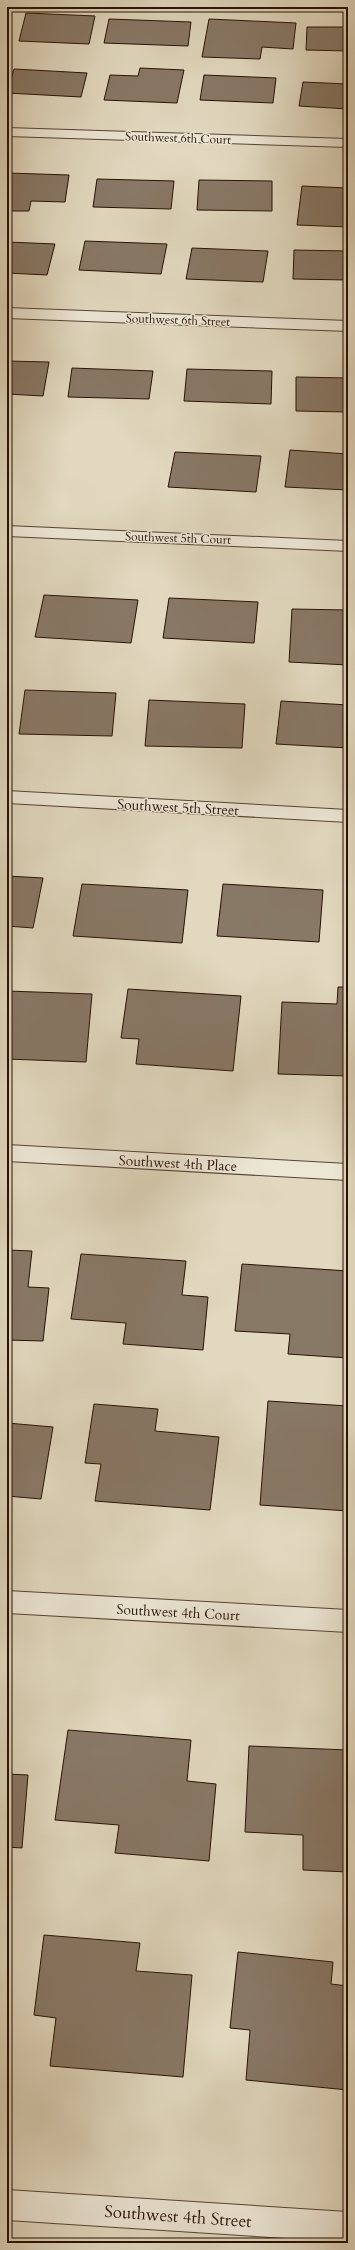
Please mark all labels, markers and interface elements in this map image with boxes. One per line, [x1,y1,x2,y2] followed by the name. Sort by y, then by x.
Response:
[125,128,231,148] street label: Southwest 6th Court
[126,310,231,330] street label: Southwest 6th Street
[125,528,231,548] street label: Southwest 5th Court
[117,795,240,820] street label: Southwest 5th Street
[118,1151,238,1176] street label: Southwest 4th Place
[116,1600,241,1625] street label: Southwest 4th Court
[104,2200,253,2233] street label: Southwest 4th Street

